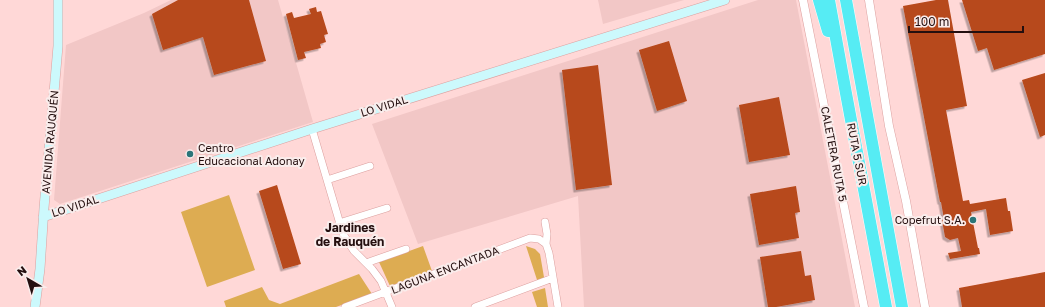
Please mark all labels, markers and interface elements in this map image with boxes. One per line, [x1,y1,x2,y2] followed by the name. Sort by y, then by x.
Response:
[909,8,1023,34] scale bar
[915,14,949,29] text: 100 m
[39,90,60,194] street label: AVENIDA RAUQUÉN
[359,92,410,119] street label: LO VIDAL
[819,105,850,203] street label: CALETERA RUTA 5
[845,122,870,186] street label: RUTA 5 SUR
[198,141,305,167] place label: Centro Educacional Adonay
[185,149,195,159] marker: Centro Educacional Adonay
[50,192,101,219] street label: LO VIDAL
[895,213,965,226] place label: Copefrut S.A.
[968,215,978,225] marker: Copefrut S.A.
[316,220,384,249] district label: Jardines de Rauquén
[389,243,501,296] street label: LAGUNA ENCANTADA
[8,259,48,299] north arrow
[14,263,29,278] text: N

